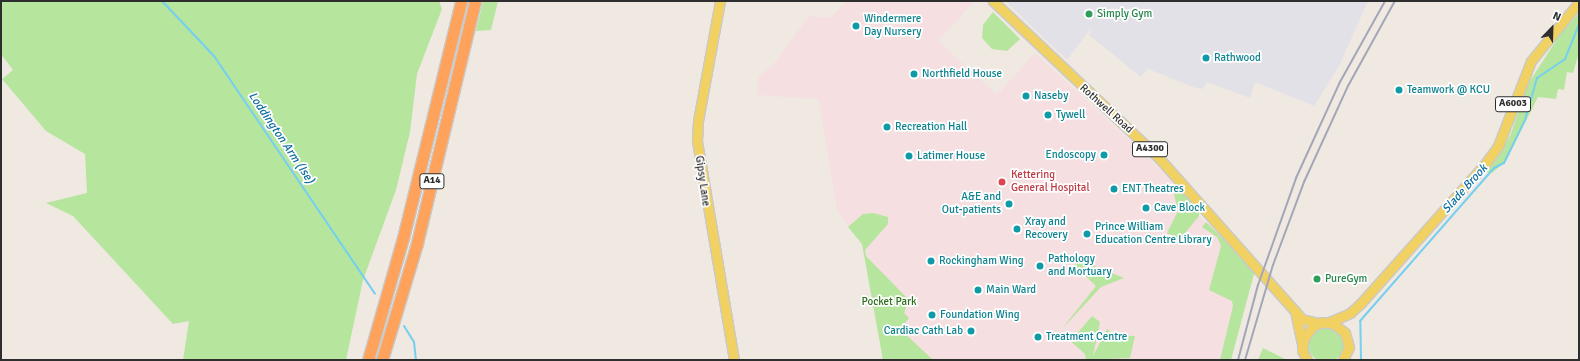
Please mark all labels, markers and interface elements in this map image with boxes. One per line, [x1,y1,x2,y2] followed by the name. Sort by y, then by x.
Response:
[1097,7,1152,21] place label: Simply Gym
[1532,8,1572,48] north arrow
[1084,9,1094,19] marker: Simply Gym
[1551,9,1563,24] text: N
[864,13,921,39] place label: Windermere Day Nursery
[851,21,861,31] marker: Windermere Day Nursery
[1214,51,1261,65] place label: Rathwood
[1201,53,1211,63] marker: Rathwood
[922,67,1002,81] place label: Northfield House
[909,69,919,79] marker: Northfield House
[1077,82,1135,136] street label: Rothwell Road
[1407,83,1490,97] place label: Teamwork @ KCU
[1394,85,1404,95] marker: Teamwork @ KCU
[1034,89,1068,103] place label: Naseby
[245,90,317,186] water label: Loddington Arm (Ise)
[1021,91,1031,101] marker: Naseby
[1495,96,1531,112] road number: A6003
[1056,108,1085,122] place label: Tywell
[1043,110,1053,120] marker: Tywell
[895,120,967,134] place label: Recreation Hall
[882,122,892,132] marker: Recreation Hall
[1132,141,1168,157] road number: A4300
[1046,148,1096,162] place label: Endoscopy
[917,149,985,163] place label: Latimer House
[1099,150,1109,160] marker: Endoscopy
[904,151,914,161] marker: Latimer House
[692,155,712,207] street label: Gipsy Lane
[1439,162,1491,216] water label: Slade Brook
[1011,169,1090,195] place label: Kettering General Hospital
[419,173,445,189] road number: A14
[996,176,1008,188] marker: Kettering General Hospital
[1122,182,1184,196] place label: ENT Theatres
[1109,184,1119,194] marker: ENT Theatres
[942,191,1001,217] place label: A&E and Out-patients
[1004,199,1014,209] marker: A&E and Out-patients
[1154,201,1205,215] place label: Cave Block
[1141,203,1151,213] marker: Cave Block
[1025,216,1068,242] place label: Xray and Recovery
[1095,221,1212,247] place label: Prince William Education Centre Library
[1012,224,1022,234] marker: Xray and Recovery
[1082,229,1092,239] marker: Prince William Education Centre Library
[1048,253,1112,279] place label: Pathology and Mortuary
[939,254,1023,268] place label: Rockingham Wing
[926,256,936,266] marker: Rockingham Wing
[1035,261,1045,271] marker: Pathology and Mortuary
[1325,272,1367,286] place label: PureGym
[1312,274,1322,284] marker: PureGym
[986,283,1036,297] place label: Main Ward
[973,285,983,295] marker: Main Ward
[861,295,917,309] park label: Pocket Park
[940,308,1020,322] place label: Foundation Wing
[927,310,937,320] marker: Foundation Wing
[884,324,963,338] place label: Cardiac Cath Lab
[966,326,976,336] marker: Cardiac Cath Lab
[1046,330,1127,344] place label: Treatment Centre
[1033,332,1043,342] marker: Treatment Centre

